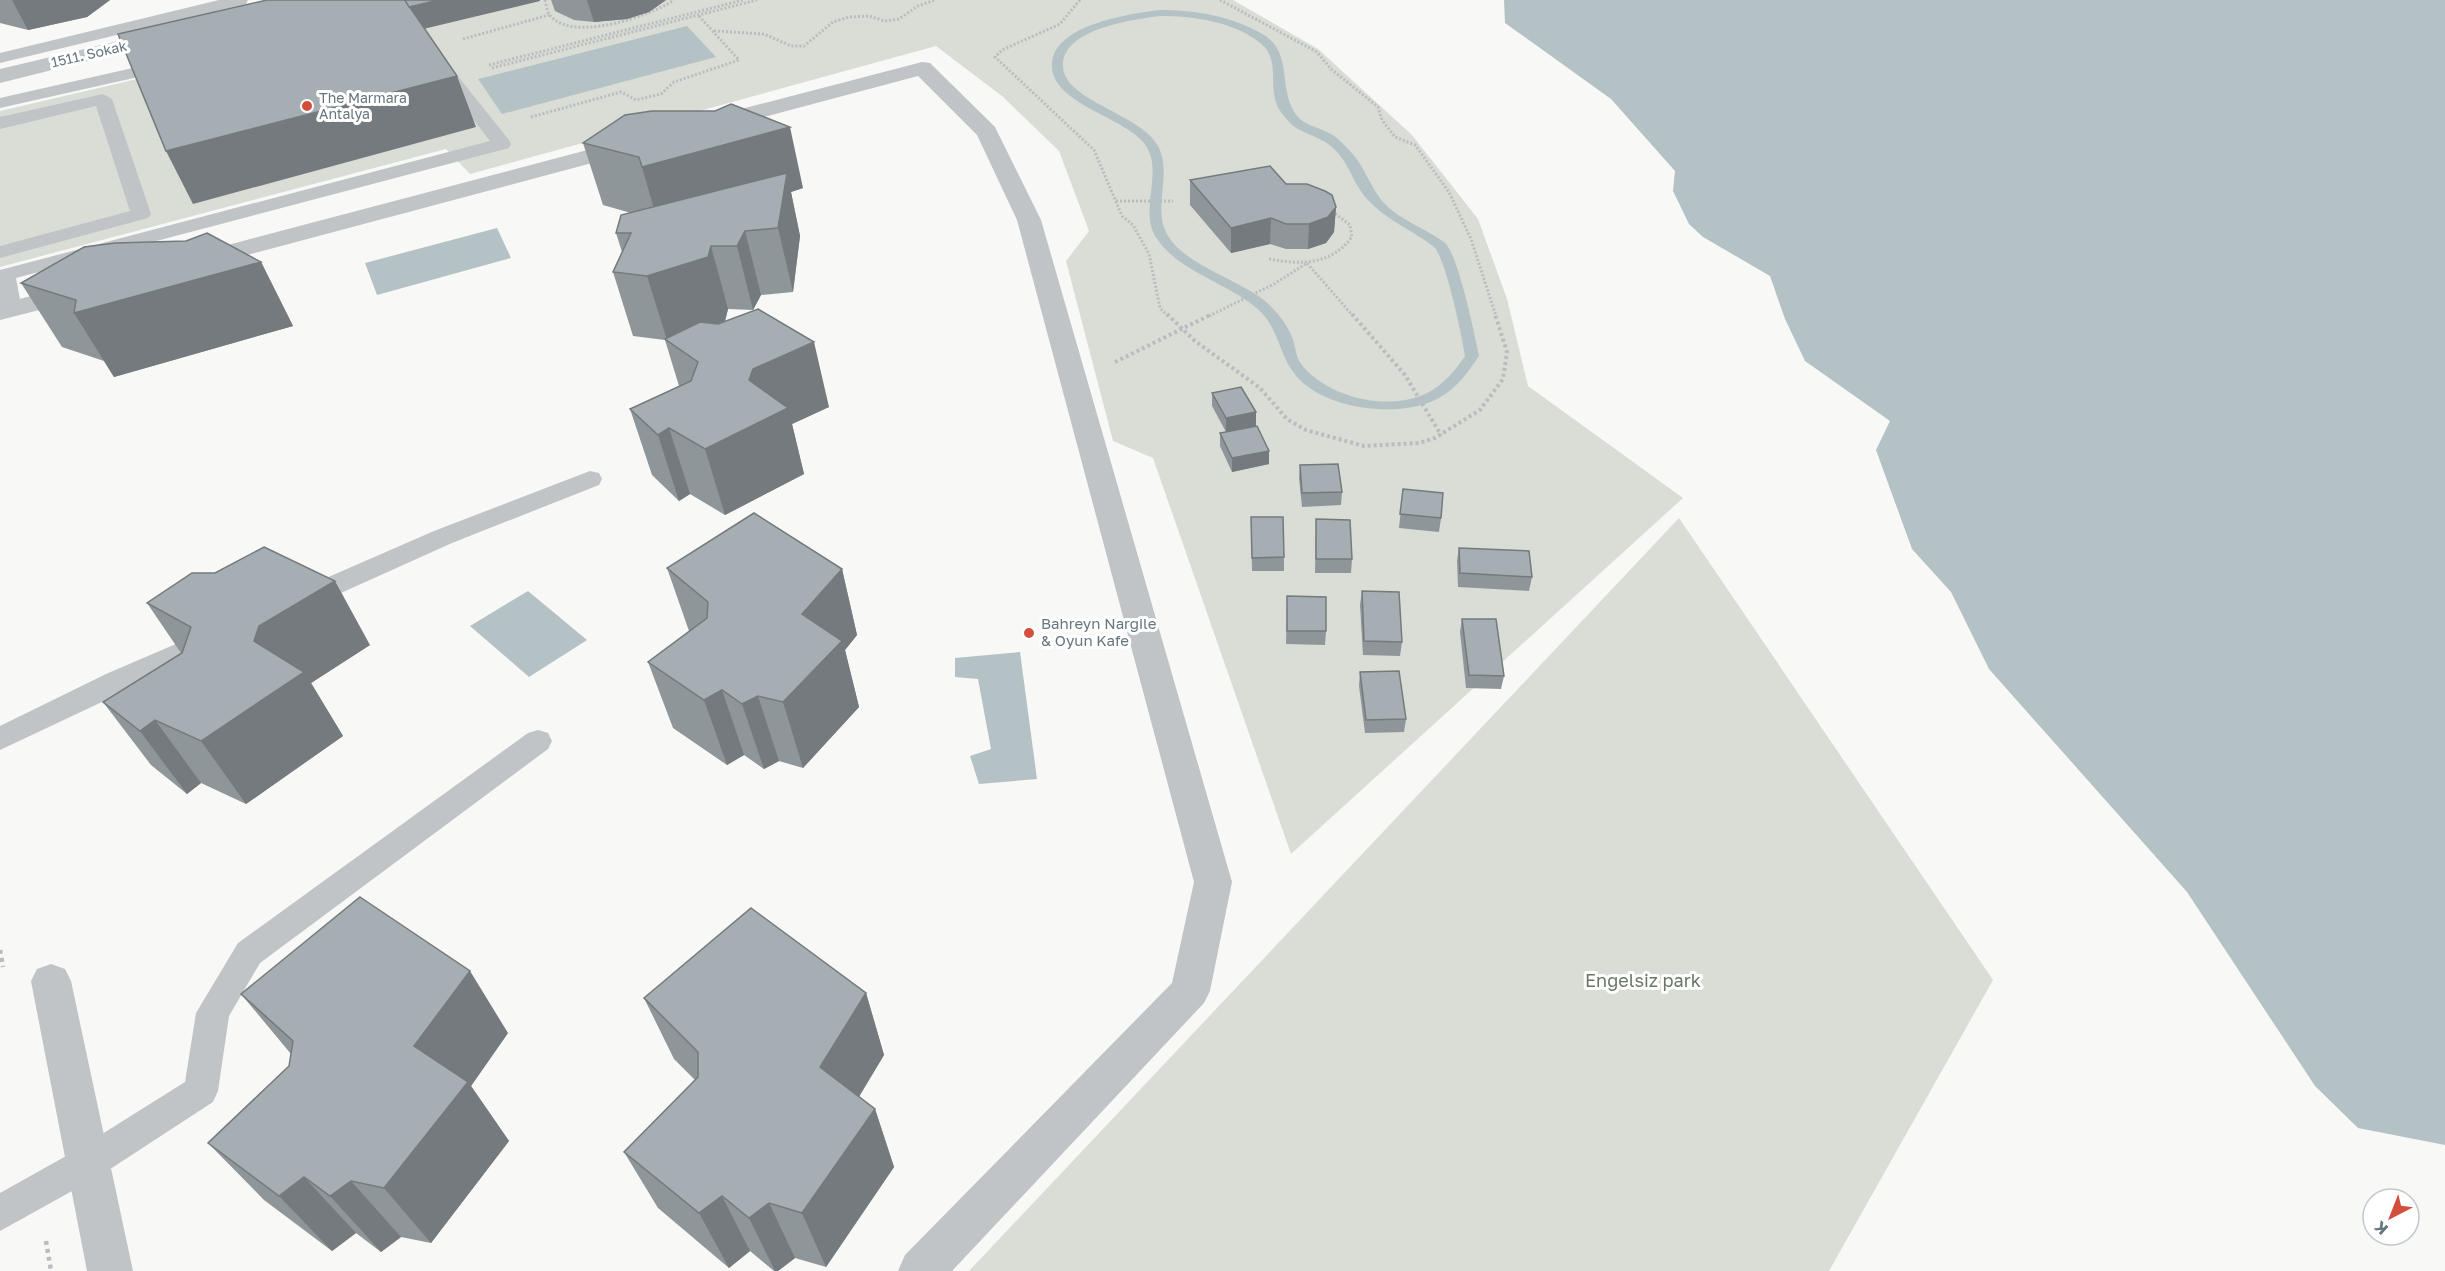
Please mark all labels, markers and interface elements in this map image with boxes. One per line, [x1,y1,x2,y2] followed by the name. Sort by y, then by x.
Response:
[49,37,128,70] street label: 1511. Sokak
[319,89,407,122] place label: The Marmara Antalya
[300,99,314,113] marker: The Marmara Antalya
[1041,614,1157,649] place label: Bahreyn Nargile & Oyun Kafe
[1022,626,1036,640] marker: Bahreyn Nargile & Oyun Kafe
[1585,969,1701,991] park label: Engelsiz park
[2361,1187,2421,1247] north arrow
[2370,1217,2392,1239] text: K

